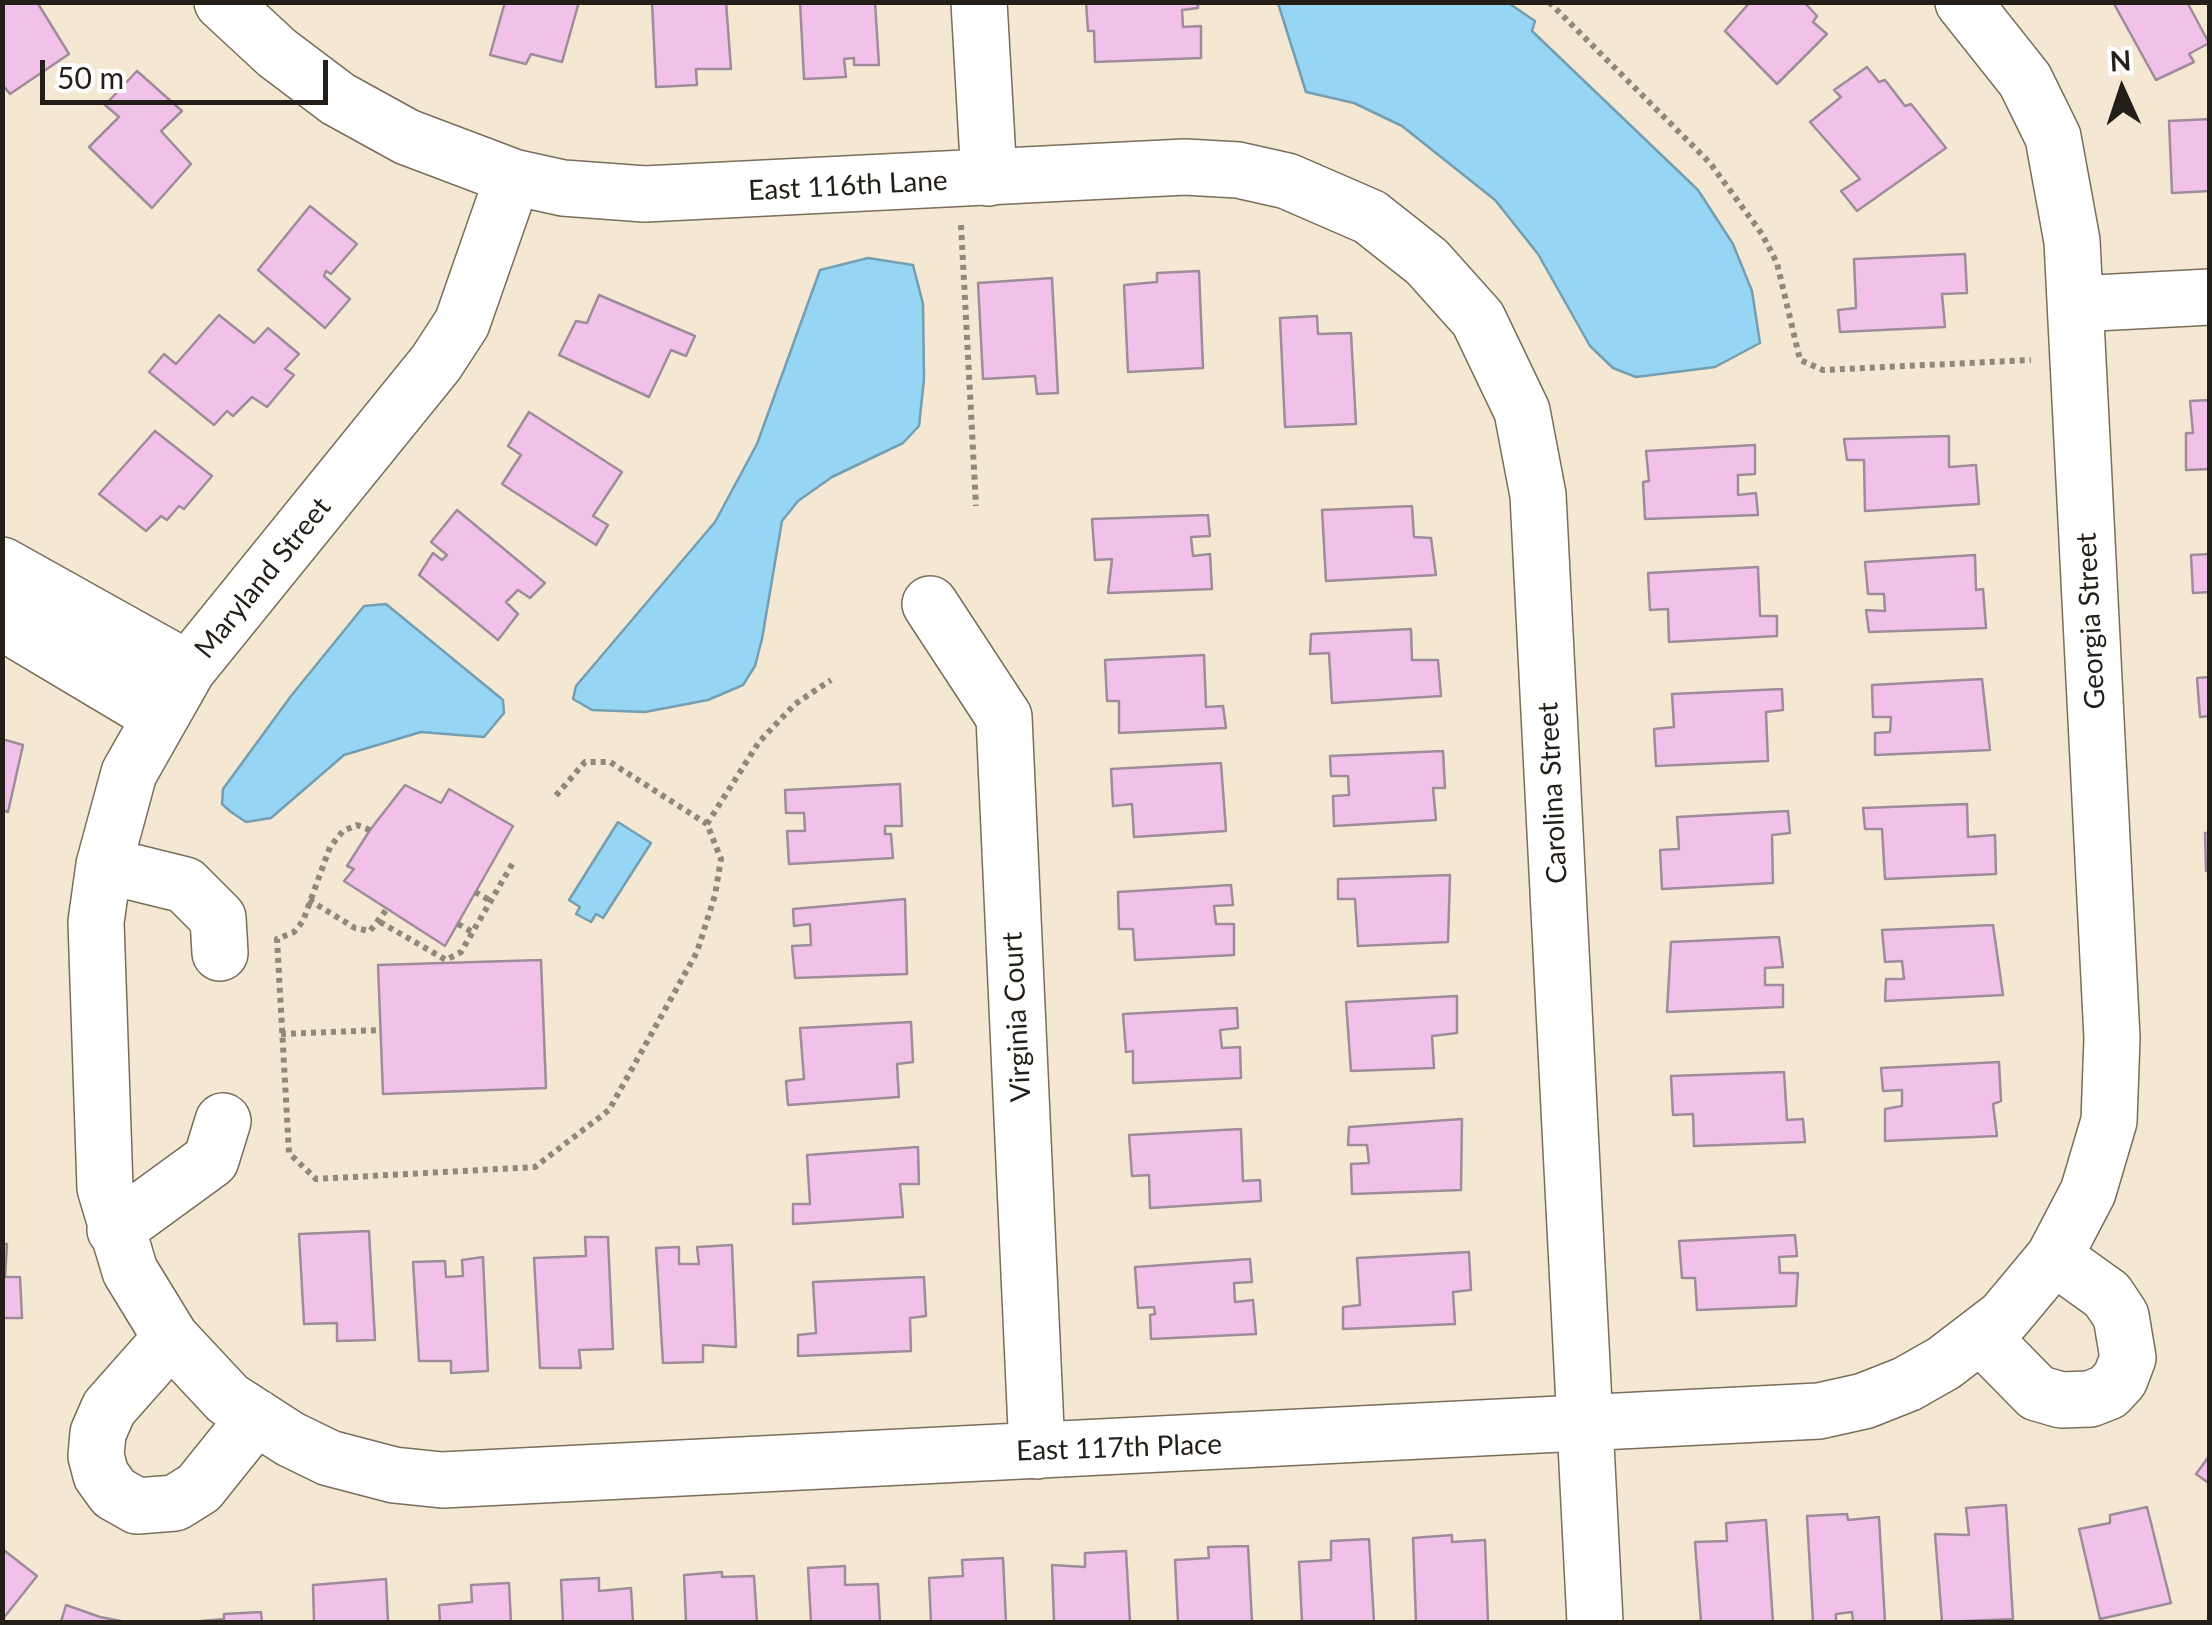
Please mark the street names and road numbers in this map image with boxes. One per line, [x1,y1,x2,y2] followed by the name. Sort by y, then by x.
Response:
[748,164,948,208] street label: East 116th Lane
[188,491,338,665] street label: Maryland Street
[2070,532,2112,710] street label: Georgia Street
[1531,701,1575,885] street label: Carolina Street
[996,931,1038,1103] street label: Virginia Court
[1015,1428,1223,1468] street label: East 117th Place

